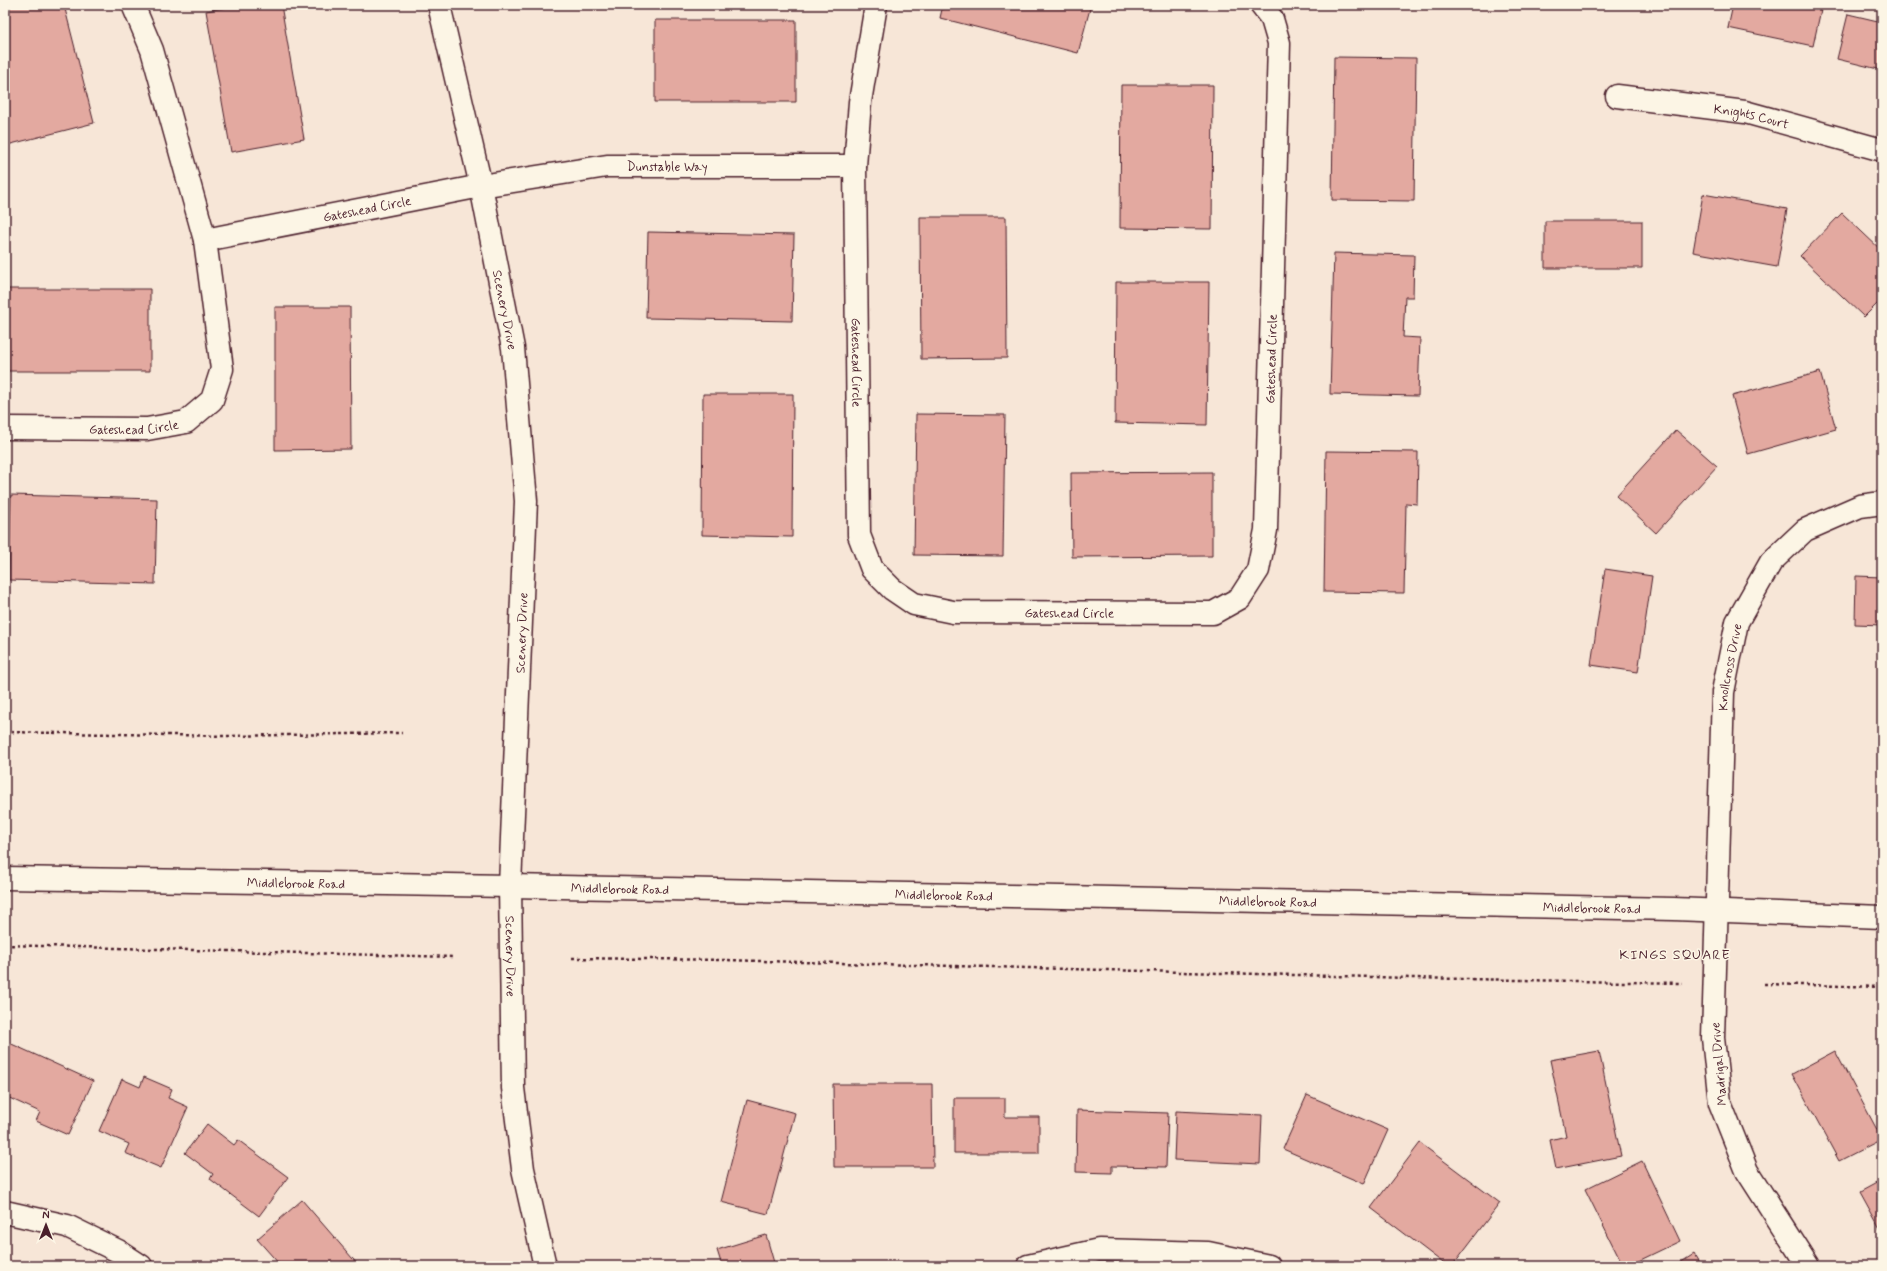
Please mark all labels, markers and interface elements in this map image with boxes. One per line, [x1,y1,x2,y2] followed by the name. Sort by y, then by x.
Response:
[1713,101,1791,134] street label: Knights Court
[627,159,708,176] street label: Dunstable Way
[322,193,413,227] street label: Gateshead Circle
[488,269,520,352] street label: Scenery Drive
[1262,314,1282,404] street label: Gateshead Circle
[847,318,865,407] street label: Gateshead Circle
[89,416,180,439] street label: Gateshead Circle
[513,592,532,674] street label: Scenery Drive
[1024,605,1114,623] street label: Gateshead Circle
[1715,622,1747,711] street label: Knollcross Drive
[247,875,345,893] street label: Middlebrook Road
[571,880,669,899] street label: Middlebrook Road
[895,887,993,906] street label: Middlebrook Road
[1219,893,1317,912] street label: Middlebrook Road
[1543,899,1641,918] street label: Middlebrook Road
[500,916,519,997] street label: Scenery Drive
[1619,946,1731,964] district label: KINGS SQUARE
[1707,1021,1732,1106] street label: Madrigal Drive
[26,1205,66,1245] north arrow
[42,1209,50,1223] text: N

